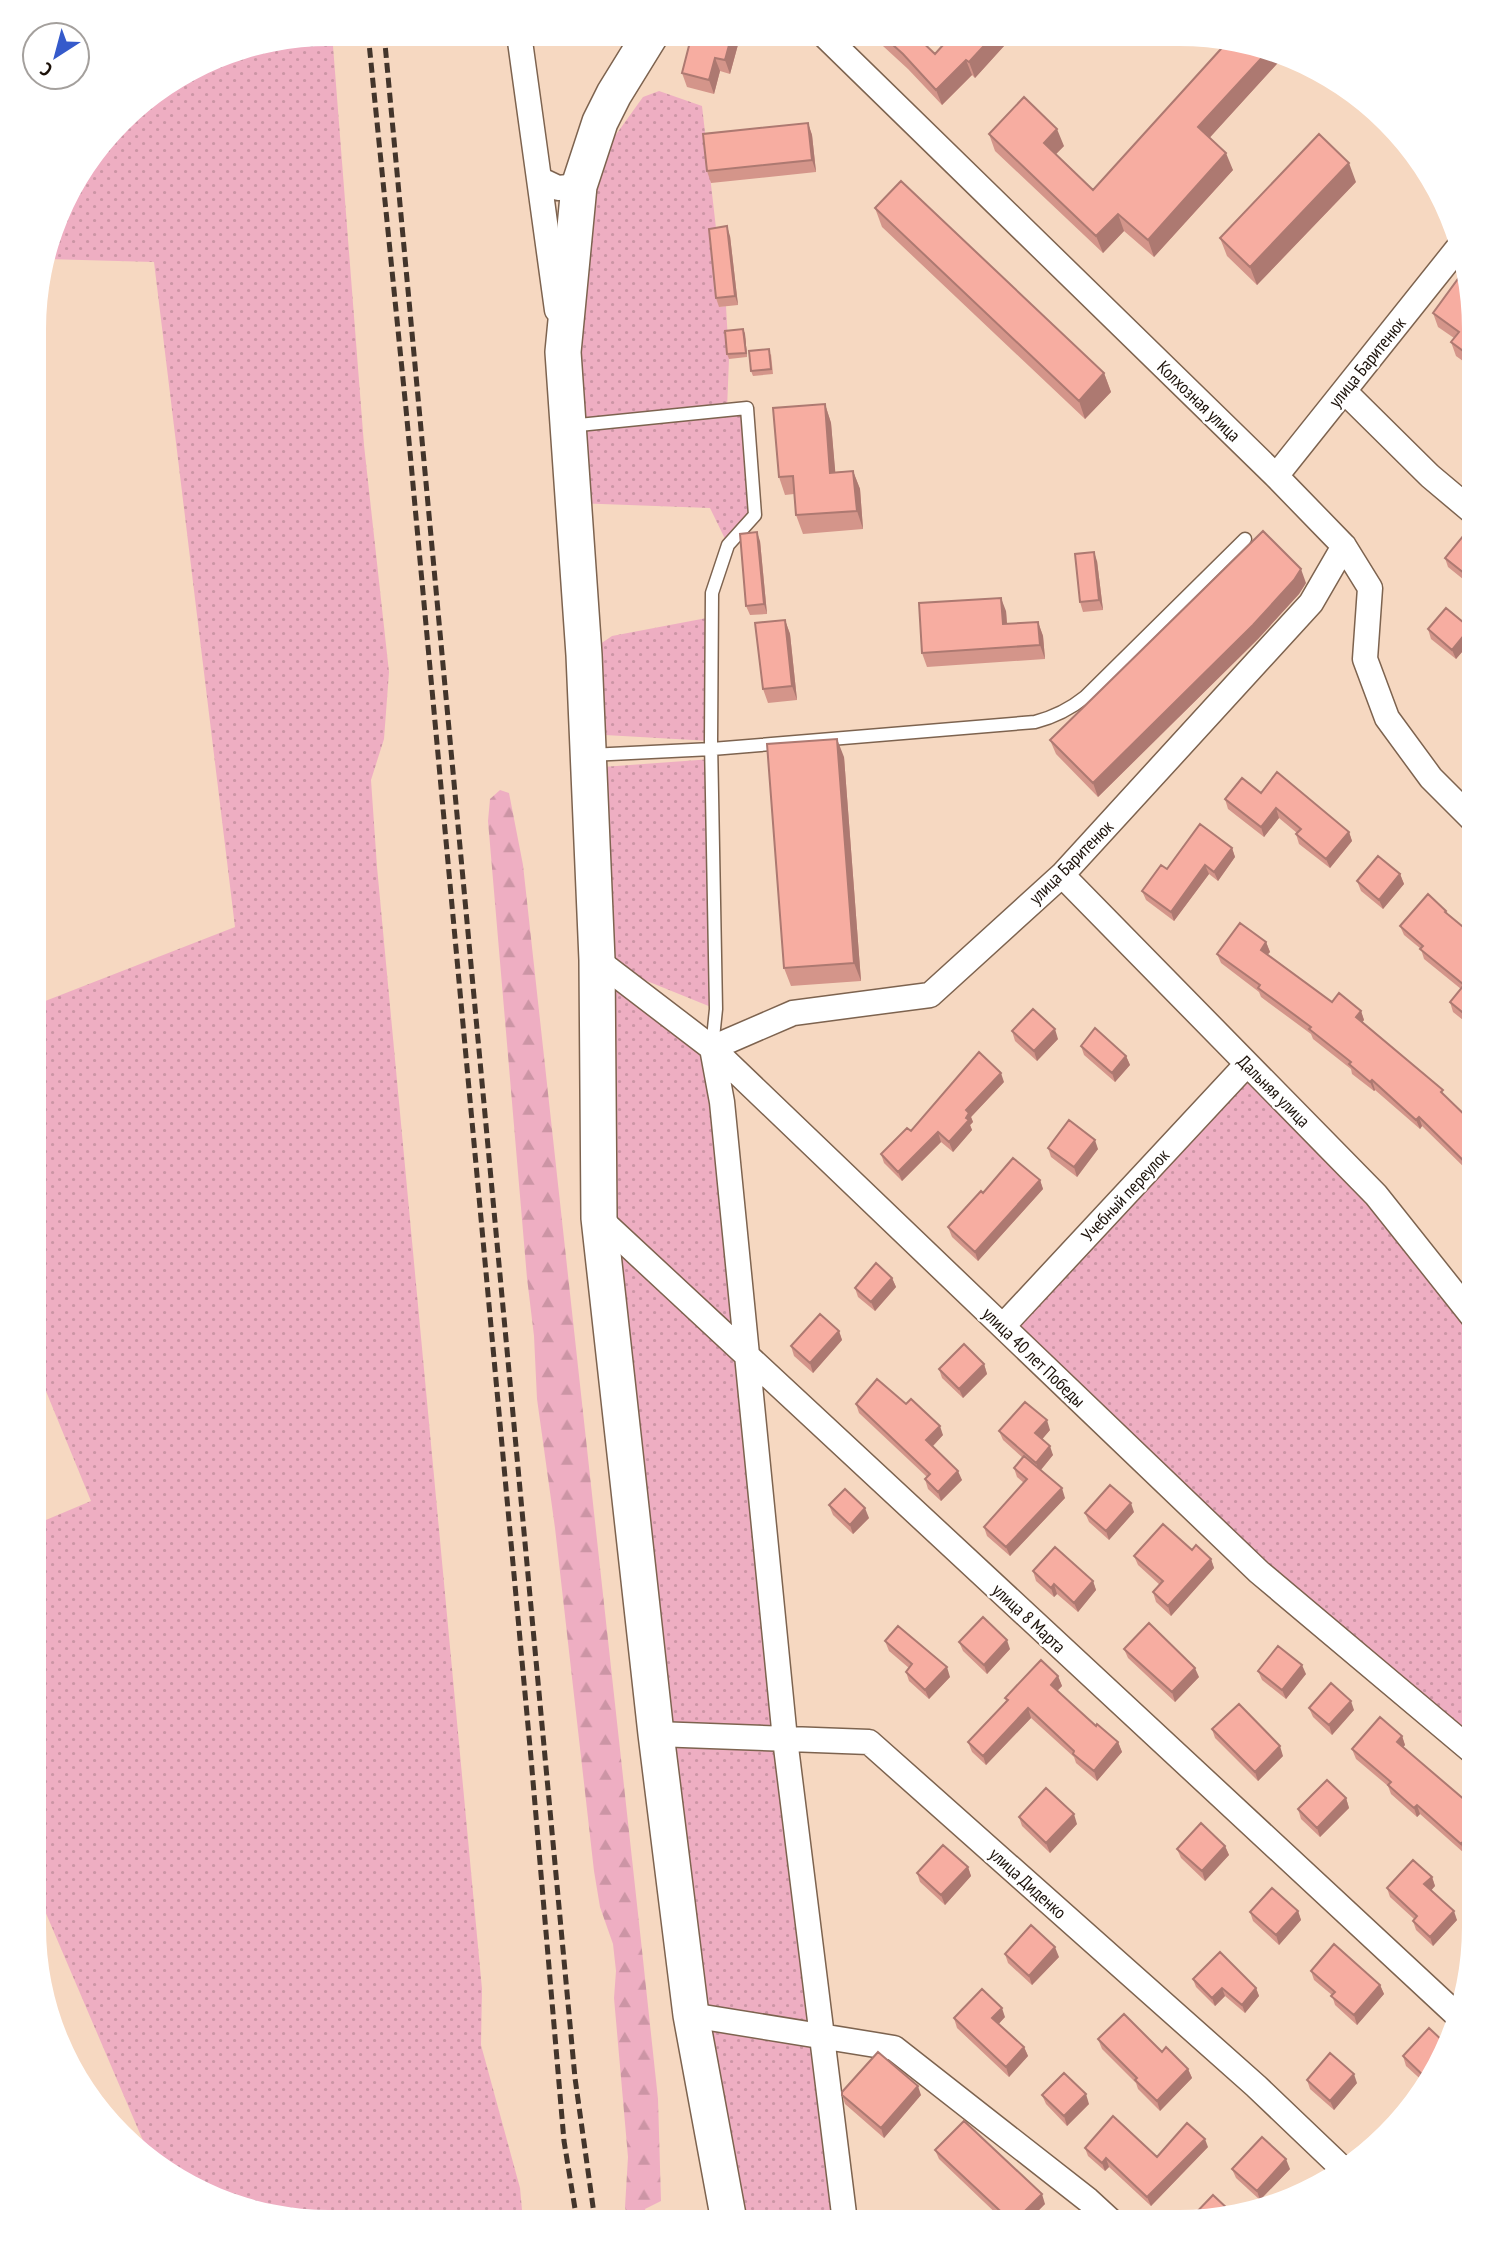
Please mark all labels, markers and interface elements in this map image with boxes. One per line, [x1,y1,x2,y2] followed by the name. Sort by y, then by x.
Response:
[21,21,91,91] north arrow
[35,57,57,82] text: С
[1323,312,1411,412] street label: улица Баритенюк
[1153,356,1245,446] street label: Колхозная улица
[1024,815,1118,909] street label: улица Баритенюк
[1233,1050,1315,1132] street label: Дальняя улица
[1076,1144,1174,1246] street label: Учебный переулок
[978,1302,1090,1412] street label: улица 40 лет Победы
[988,1578,1070,1658] street label: улица 8 Марта
[985,1842,1071,1924] street label: улица Диденко

